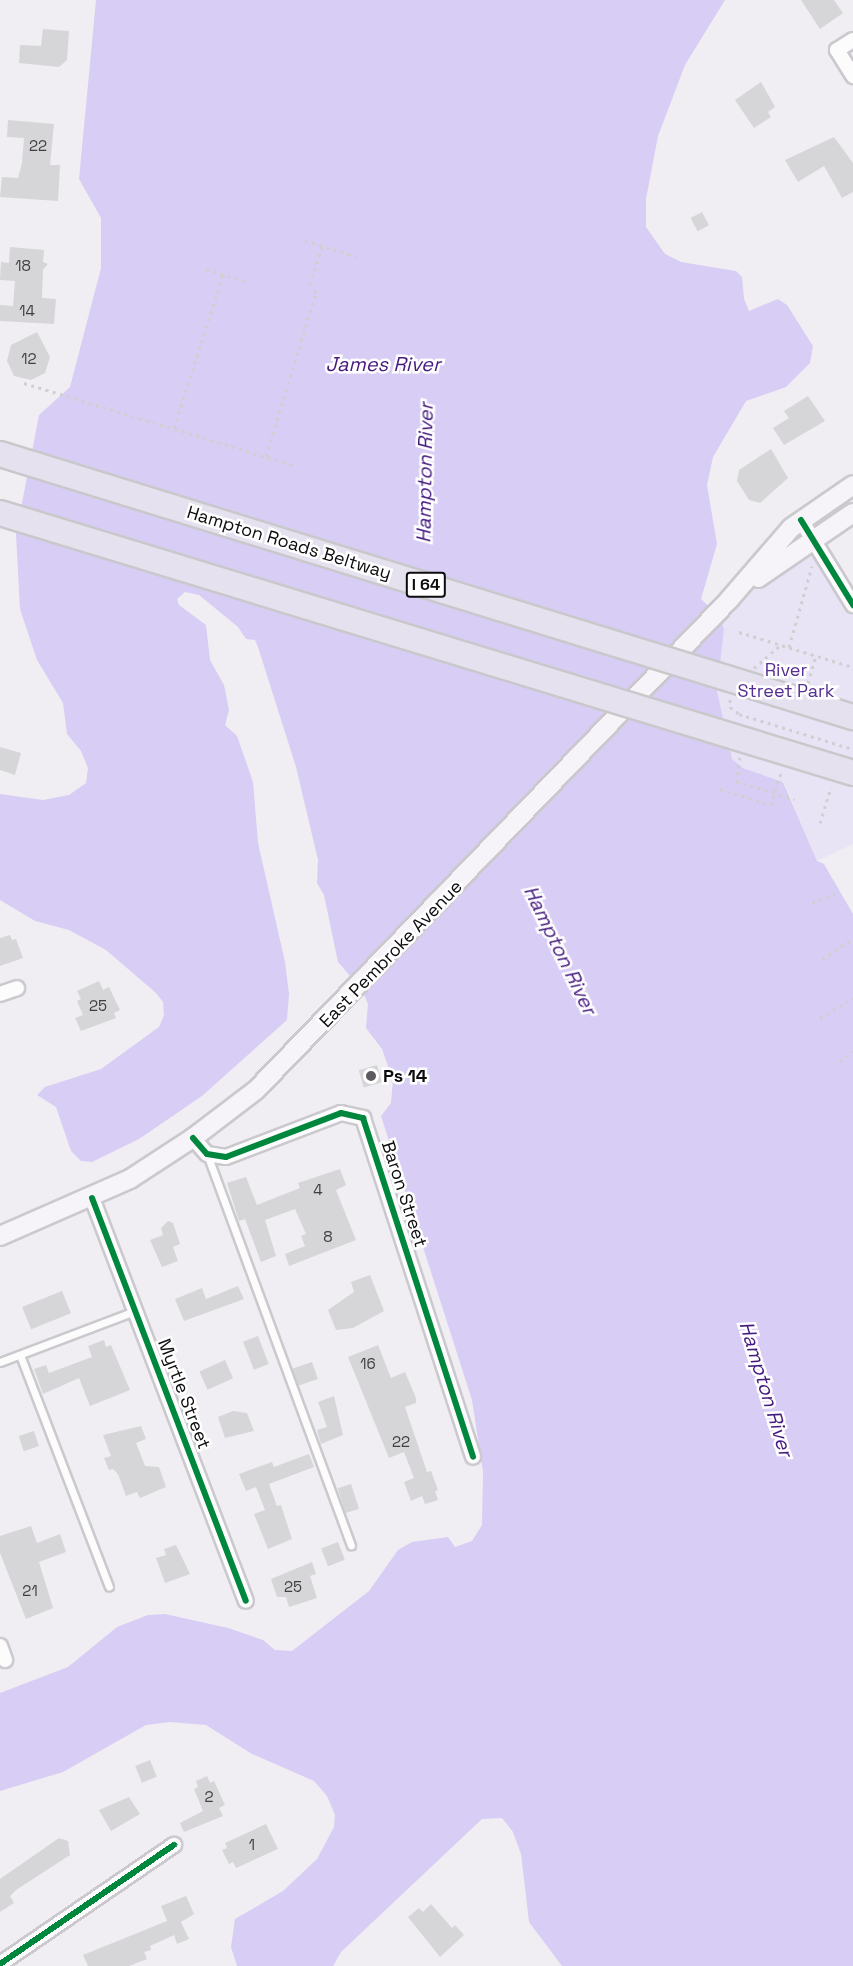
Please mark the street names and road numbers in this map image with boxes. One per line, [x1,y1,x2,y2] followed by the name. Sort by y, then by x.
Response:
[184,502,394,584] street label: Hampton Roads Beltway
[405,572,447,598] road number: I 64
[315,876,467,1032] street label: East Pembroke Avenue
[377,1138,431,1250] street label: Baron Street
[153,1336,215,1452] street label: Myrtle Street

